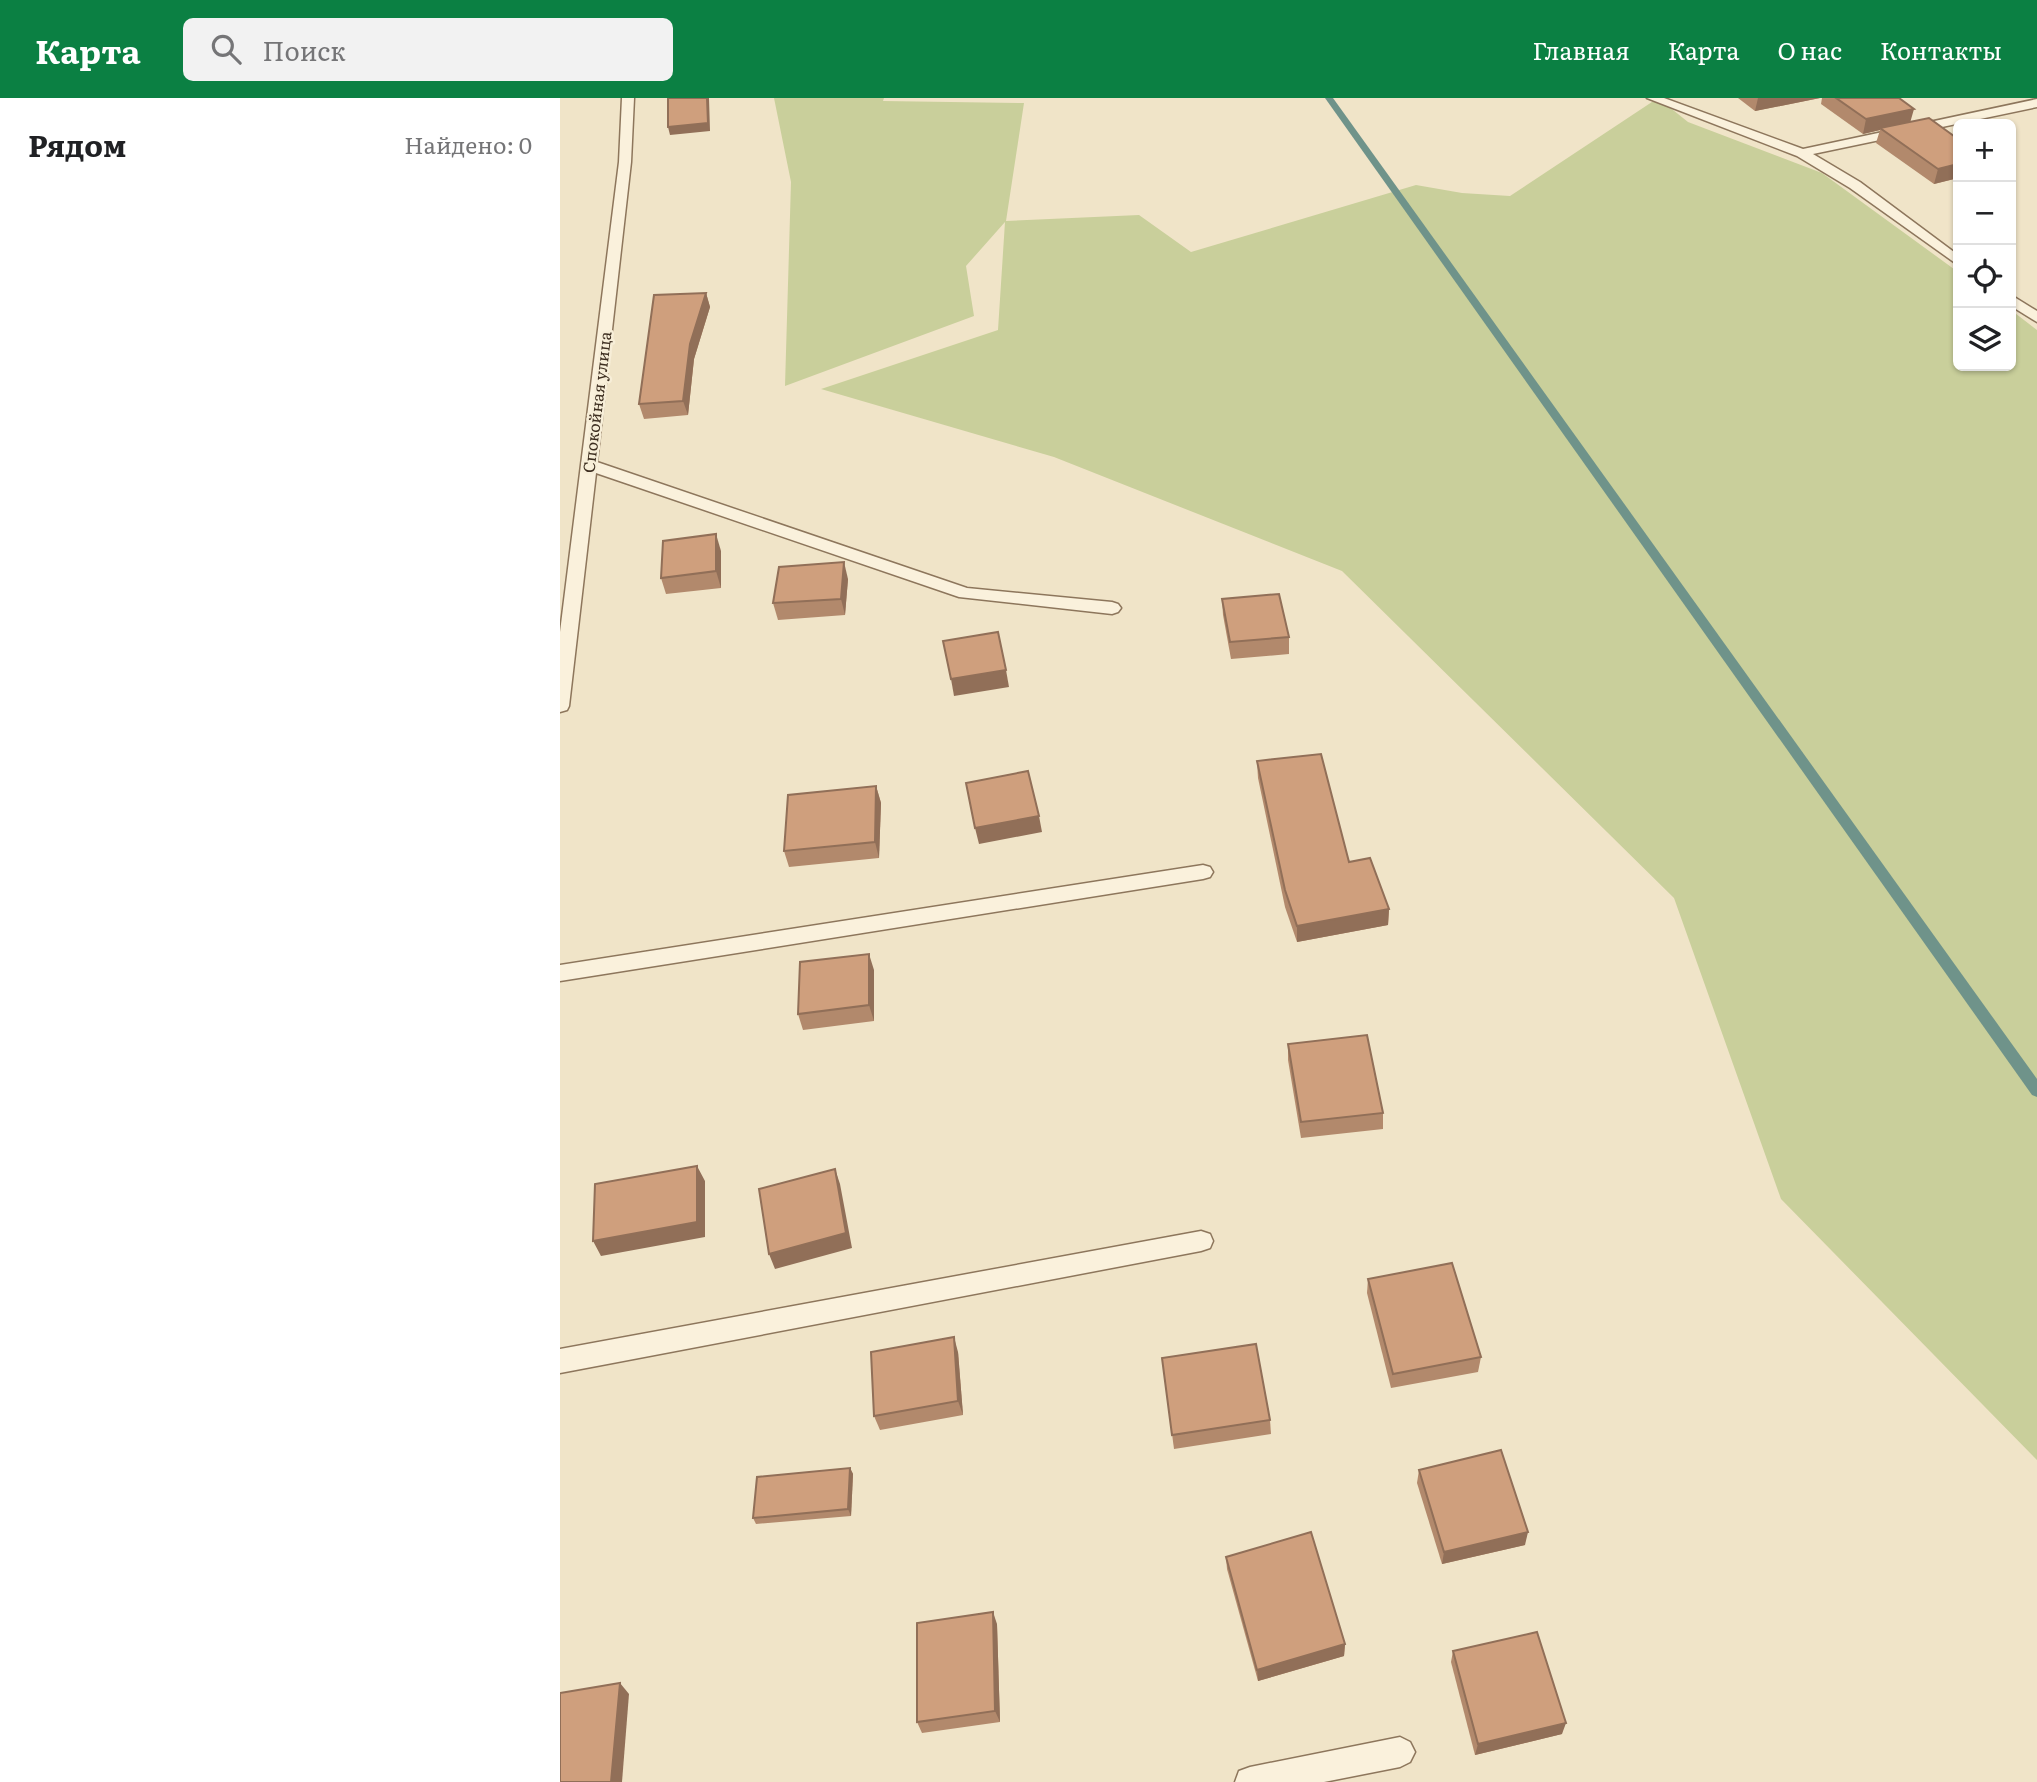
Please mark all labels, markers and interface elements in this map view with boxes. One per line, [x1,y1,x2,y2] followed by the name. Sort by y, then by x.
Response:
[183,18,673,81] search box
[35,25,141,74] text: Карта
[207,30,245,68] icon: search
[263,30,346,69] text: Поиск
[1532,32,1630,67] text: Главная
[1668,32,1740,67] text: Карта
[1778,32,1842,67] text: О нас
[1880,32,2002,67] text: Контакты
[1953,119,2016,371] map controls
[1953,119,2016,182] button: +
[28,122,126,166] text: Рядом
[404,127,532,161] text: Найдено: 0
[1953,182,2016,245] button: −
[1953,245,2016,308] button: locate
[1953,308,2016,371] button: layers
[575,330,617,474] street label: Спокойная улица

